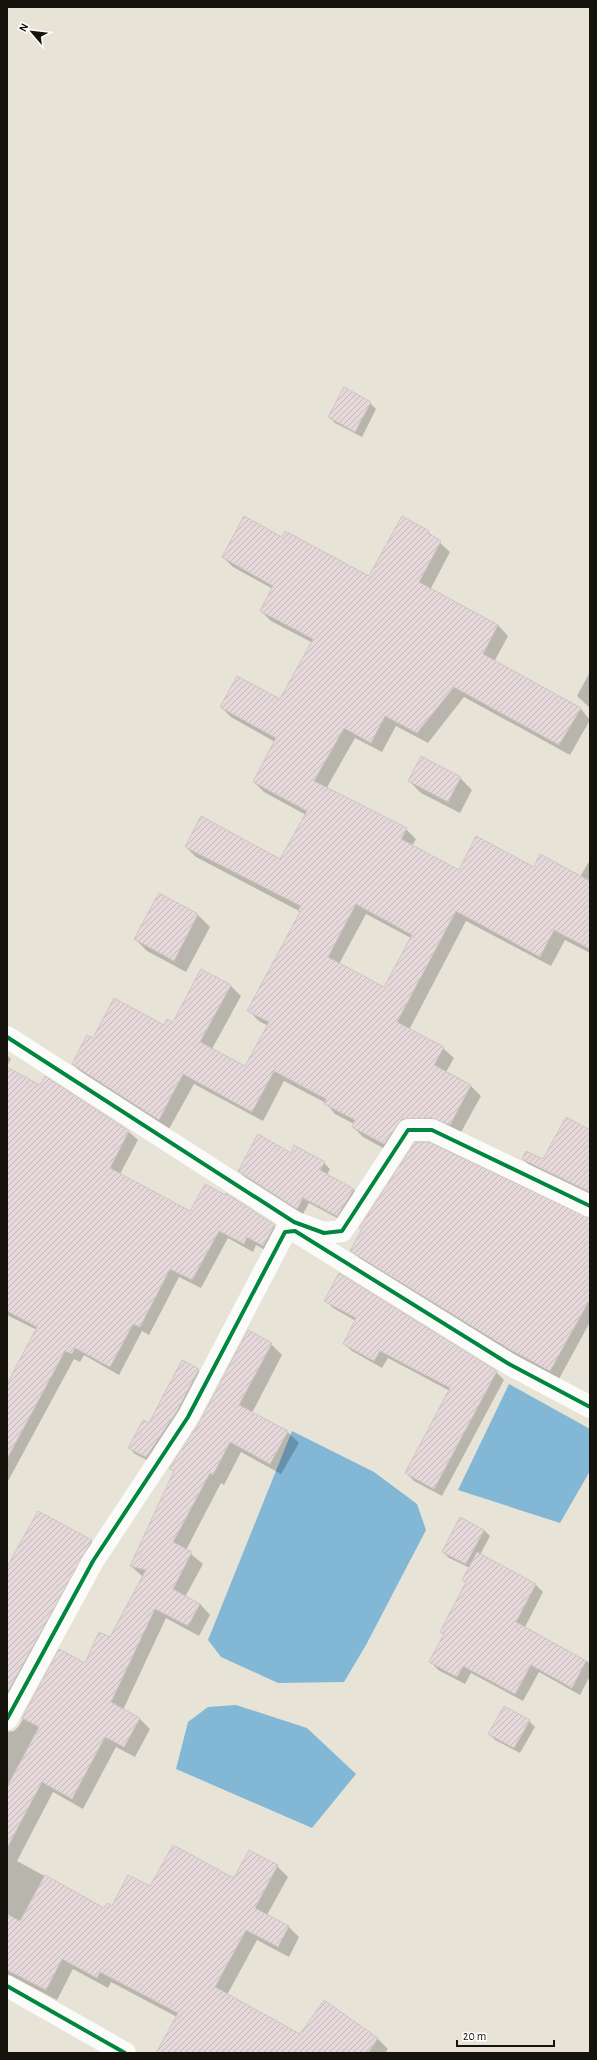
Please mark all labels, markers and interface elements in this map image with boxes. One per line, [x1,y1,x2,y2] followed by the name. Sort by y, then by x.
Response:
[12,12,52,52] north arrow
[17,22,30,34] text: N
[457,2022,554,2048] scale bar
[463,2030,486,2042] text: 20 m

